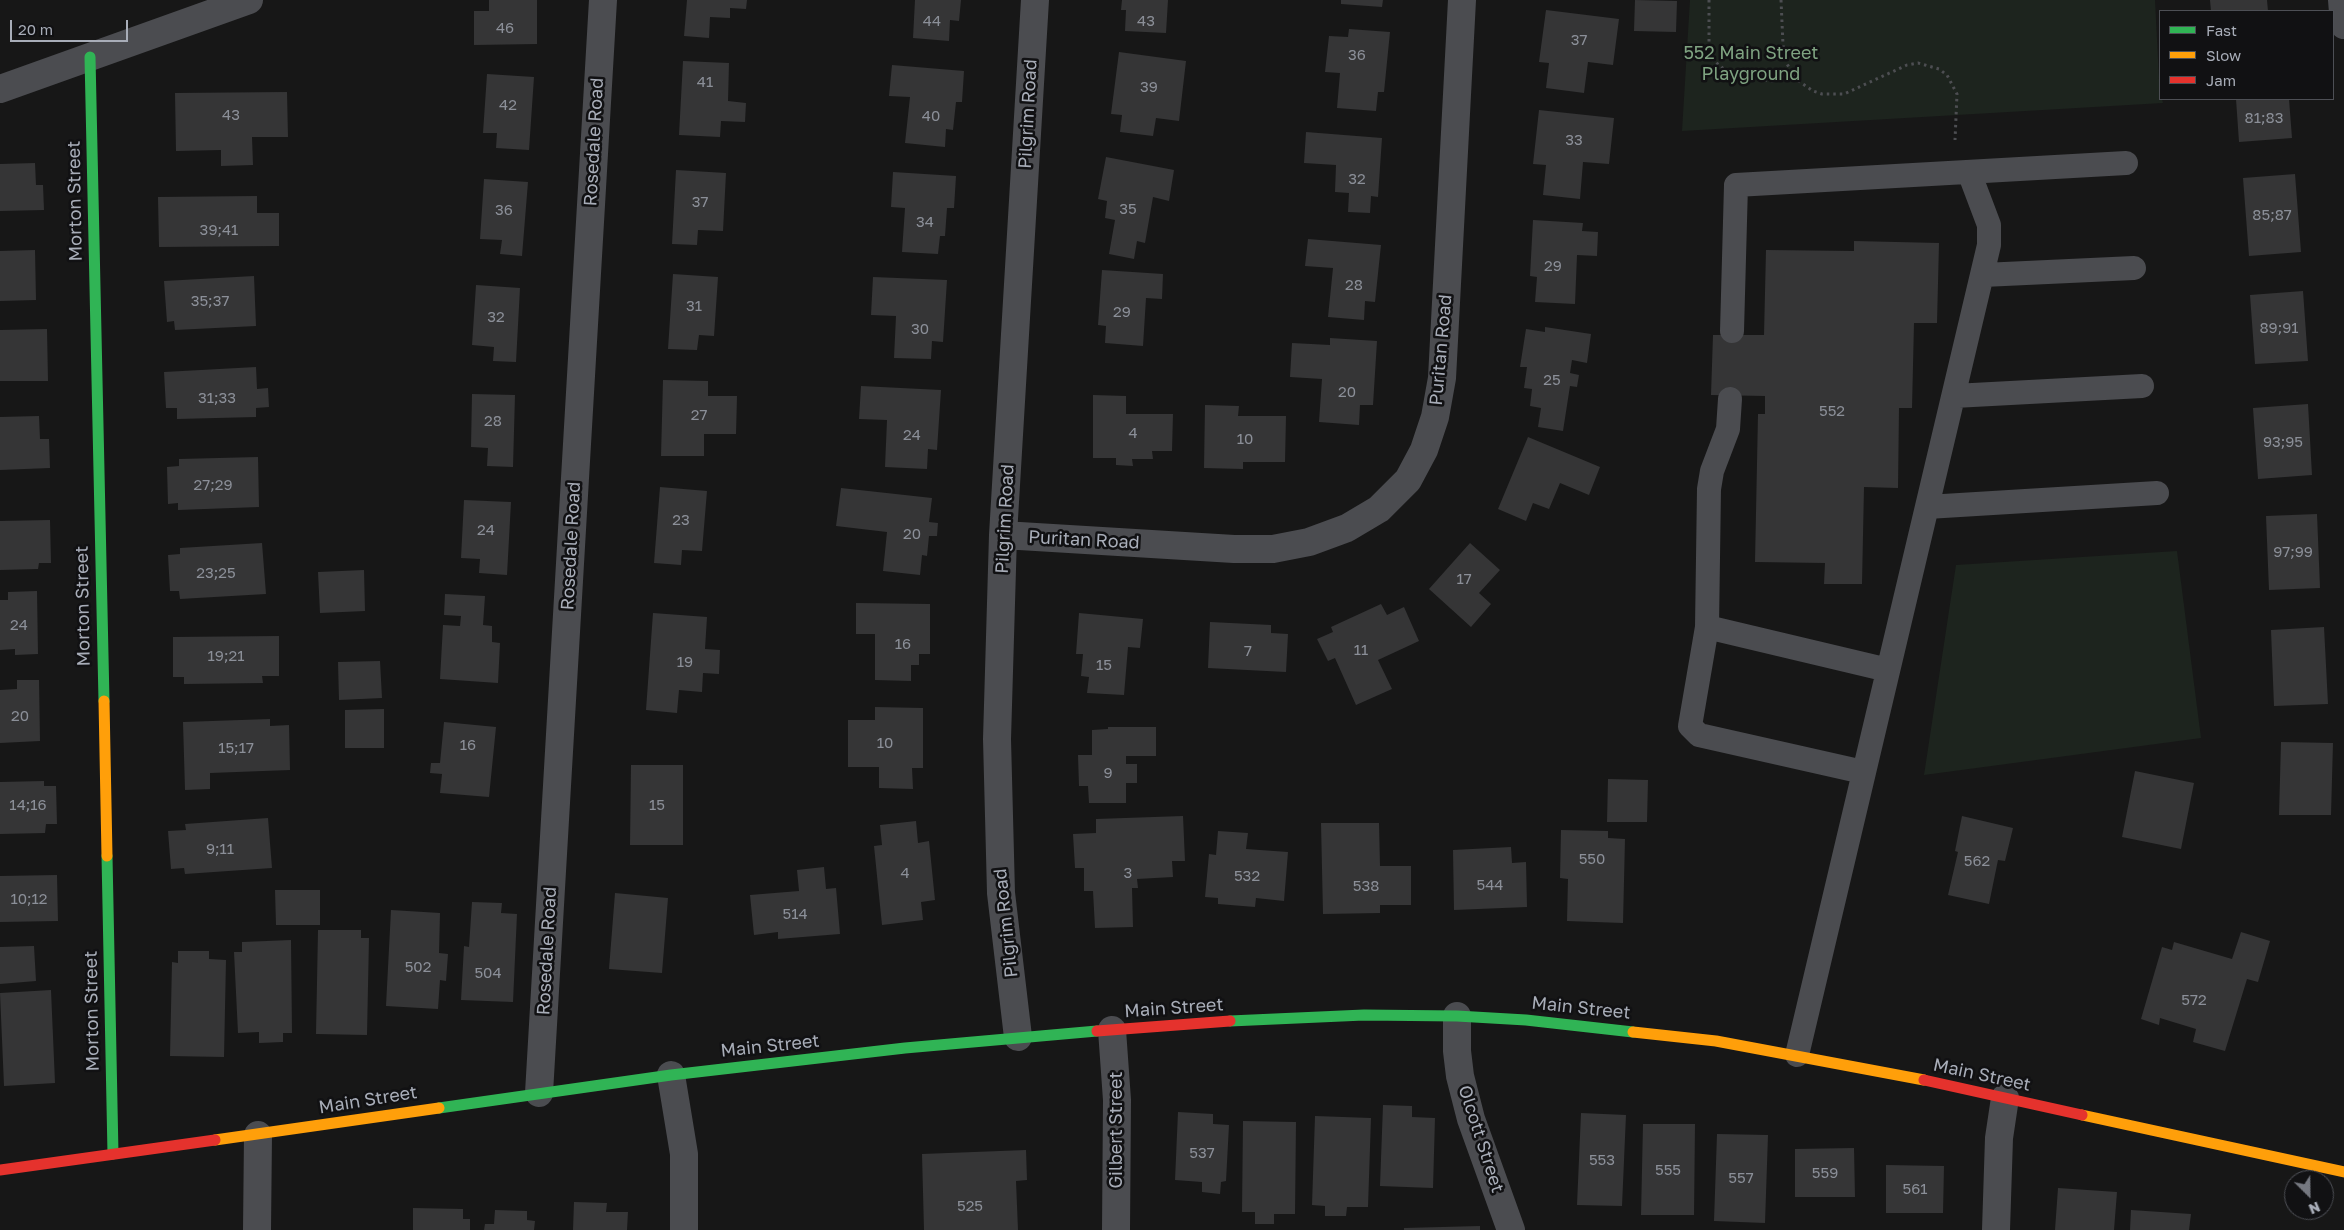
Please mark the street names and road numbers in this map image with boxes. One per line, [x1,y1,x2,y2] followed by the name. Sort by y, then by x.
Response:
[1014,59,1042,169] street label: Pilgrim Road
[580,77,608,207] street label: Rosedale Road
[63,141,87,261] street label: Morton Street
[1425,293,1457,407] street label: Puritan Road
[991,464,1019,574] street label: Pilgrim Road
[557,481,585,611] street label: Rosedale Road
[1028,526,1140,554] street label: Puritan Road
[71,546,95,666] street label: Morton Street
[990,867,1022,979] street label: Pilgrim Road
[533,886,561,1016] street label: Rosedale Road
[80,951,104,1071] street label: Morton Street
[1530,992,1632,1024] street label: Main Street
[1124,994,1224,1022] street label: Main Street
[719,1030,821,1062] street label: Main Street
[1931,1054,2033,1096] street label: Main Street
[1105,1071,1127,1189] street label: Gilbert Street
[317,1082,419,1118] street label: Main Street
[1453,1083,1509,1195] street label: Olcott Street

